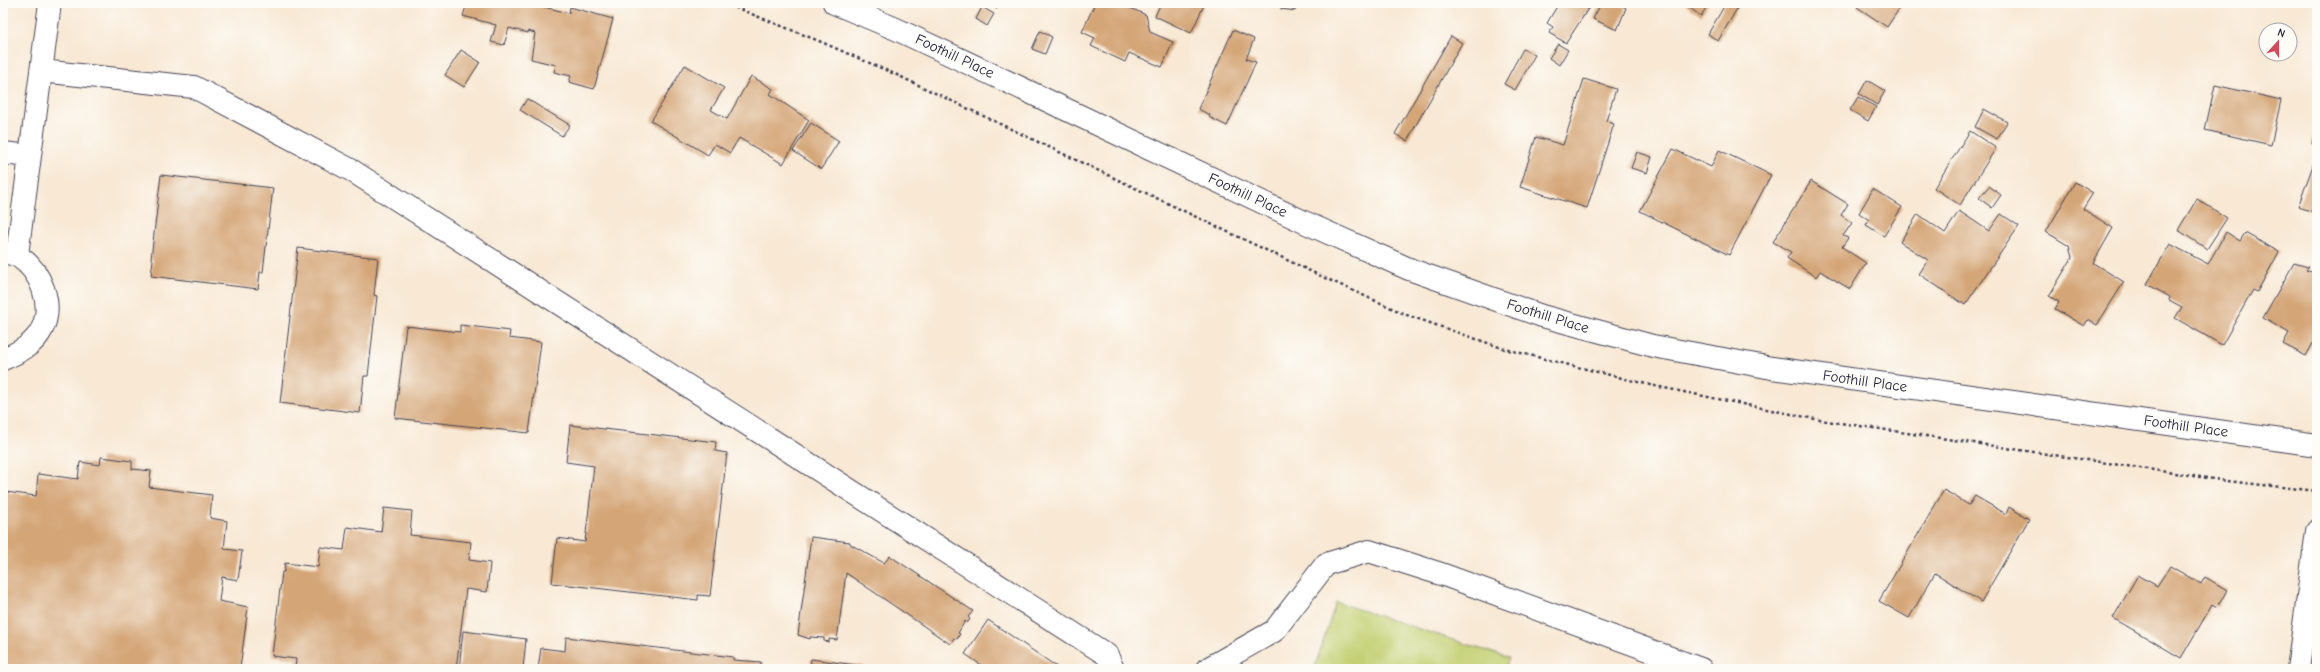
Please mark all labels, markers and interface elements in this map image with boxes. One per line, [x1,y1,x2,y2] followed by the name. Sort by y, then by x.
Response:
[2258,22,2298,62] north arrow
[2276,26,2287,40] text: N
[913,30,998,82] street label: Foothill Place
[1206,169,1291,221] street label: Foothill Place
[1505,295,1592,337] street label: Foothill Place
[1822,366,1909,396] street label: Foothill Place
[2143,411,2230,441] street label: Foothill Place

